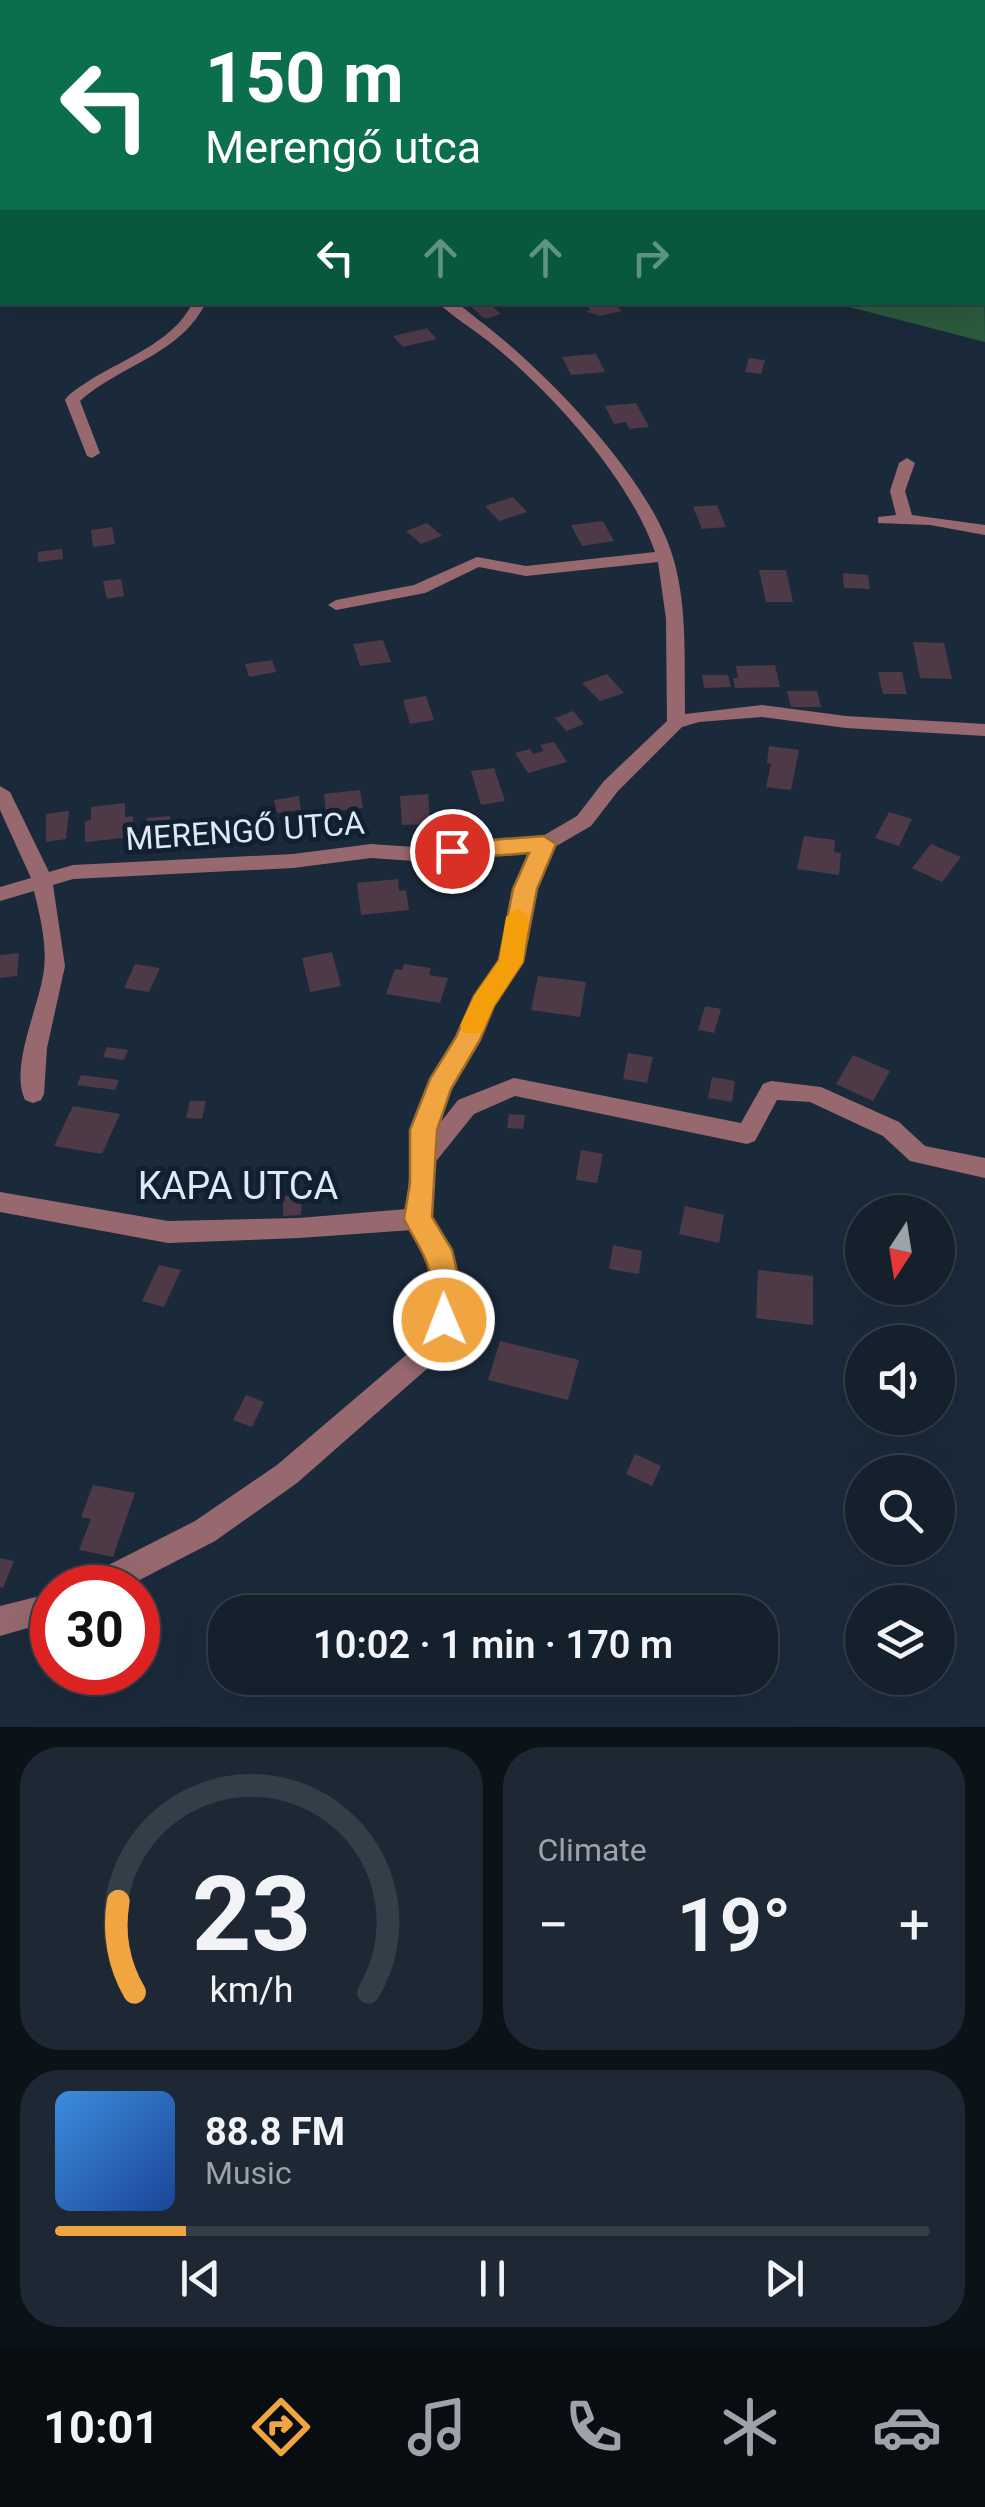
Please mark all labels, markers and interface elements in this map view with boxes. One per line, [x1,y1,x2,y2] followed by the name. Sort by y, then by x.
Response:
[205,37,404,119] text: 150 m
[40,40,170,170] icon: left
[205,121,481,174] text: Merengő utca
[308,230,363,285] icon: left
[413,230,468,285] icon: ahead
[518,230,573,285] icon: ahead
[623,230,678,285] icon: right
[124,804,366,858] street label: MERENGŐ UTCA
[410,809,495,894] pin
[425,824,480,879] icon: arrive
[138,1164,338,1208] street label: KAPA UTCA
[845,1195,955,1305] north arrow
[845,1195,955,1695] map controls
[392,1268,496,1372] position arrow
[845,1325,955,1435] button: sound
[845,1455,955,1565] button: search
[30,1565,160,1695] speed limit sign: 30
[845,1585,955,1695] button: layers
[313,1623,673,1667] text: 10:02 · 1 min · 170 m
[538,1831,647,1869] text: Climate
[192,1854,311,1975] text: 23
[677,1881,791,1969] text: 19°
[538,1893,569,1957] text: −
[899,1893,930,1957] text: +
[209,1969,293,2011] text: km/h
[205,2110,345,2154] text: 88.8 FM
[205,2154,292,2192] text: Music
[173,2251,228,2306] icon: previous
[465,2251,520,2306] icon: pause
[757,2251,812,2306] icon: next
[246,2392,316,2462] icon: directions
[402,2392,472,2462] icon: music
[559,2392,629,2462] icon: phone
[715,2392,785,2462] icon: climate
[872,2392,942,2462] icon: car
[43,2401,159,2454] text: 10:01

